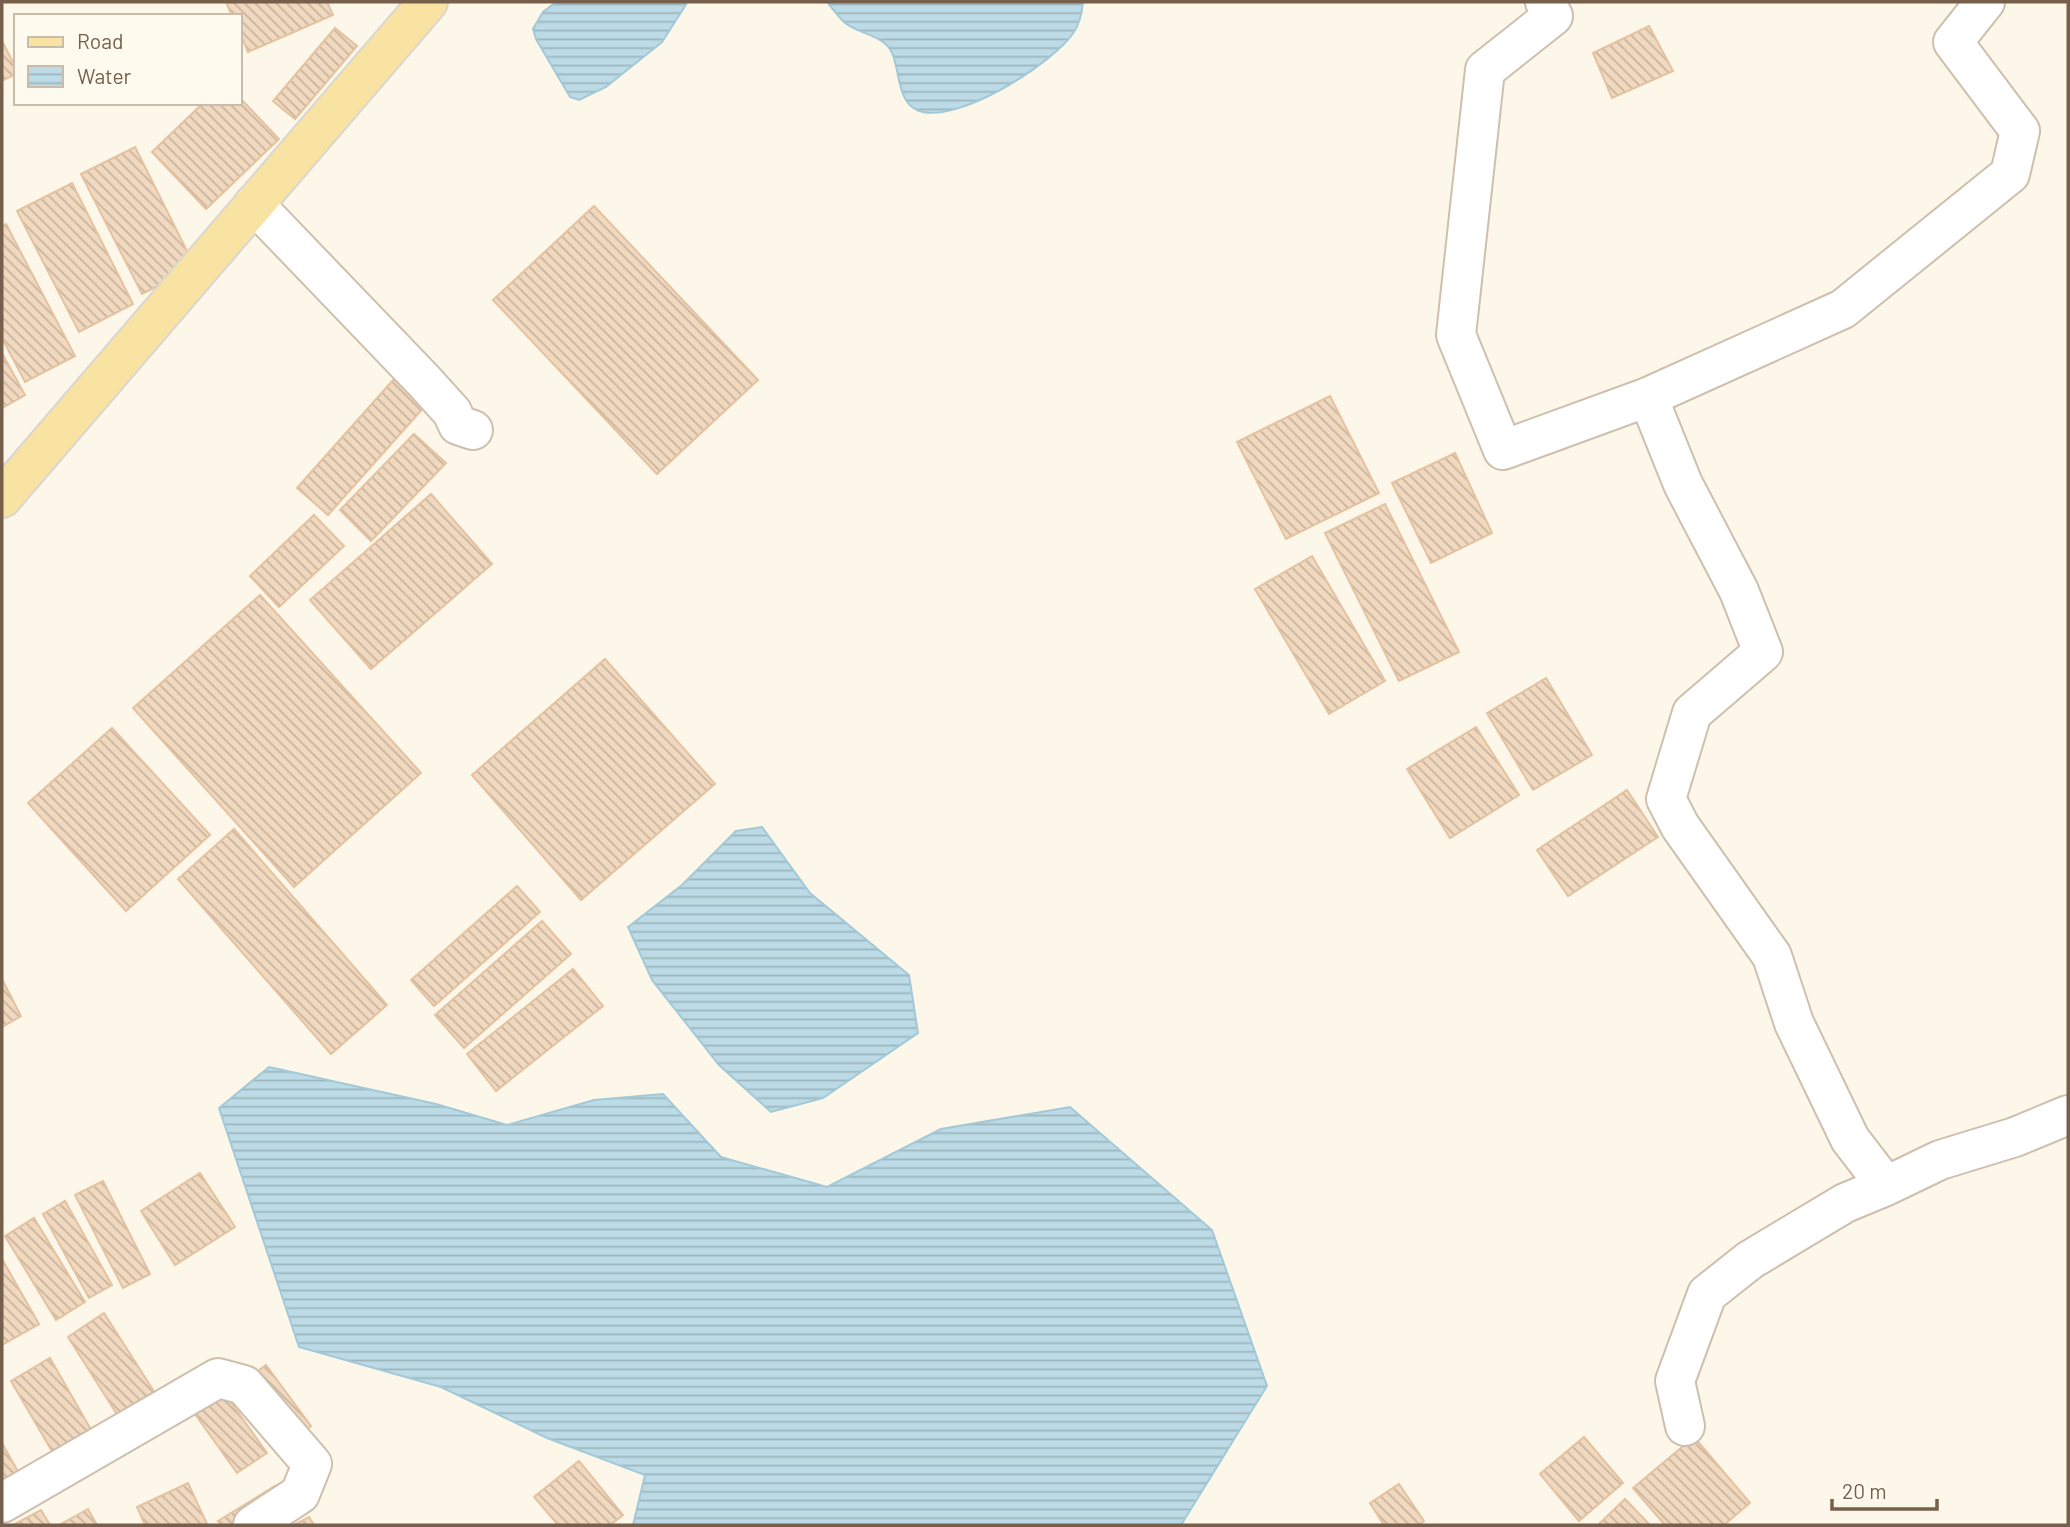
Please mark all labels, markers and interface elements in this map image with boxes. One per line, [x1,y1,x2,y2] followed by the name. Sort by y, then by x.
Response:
[14,14,242,105] legend
[77,28,123,53] text: Road
[77,63,132,88] text: Water
[1832,1468,1937,1512] scale bar
[1842,1478,1887,1503] text: 20 m

